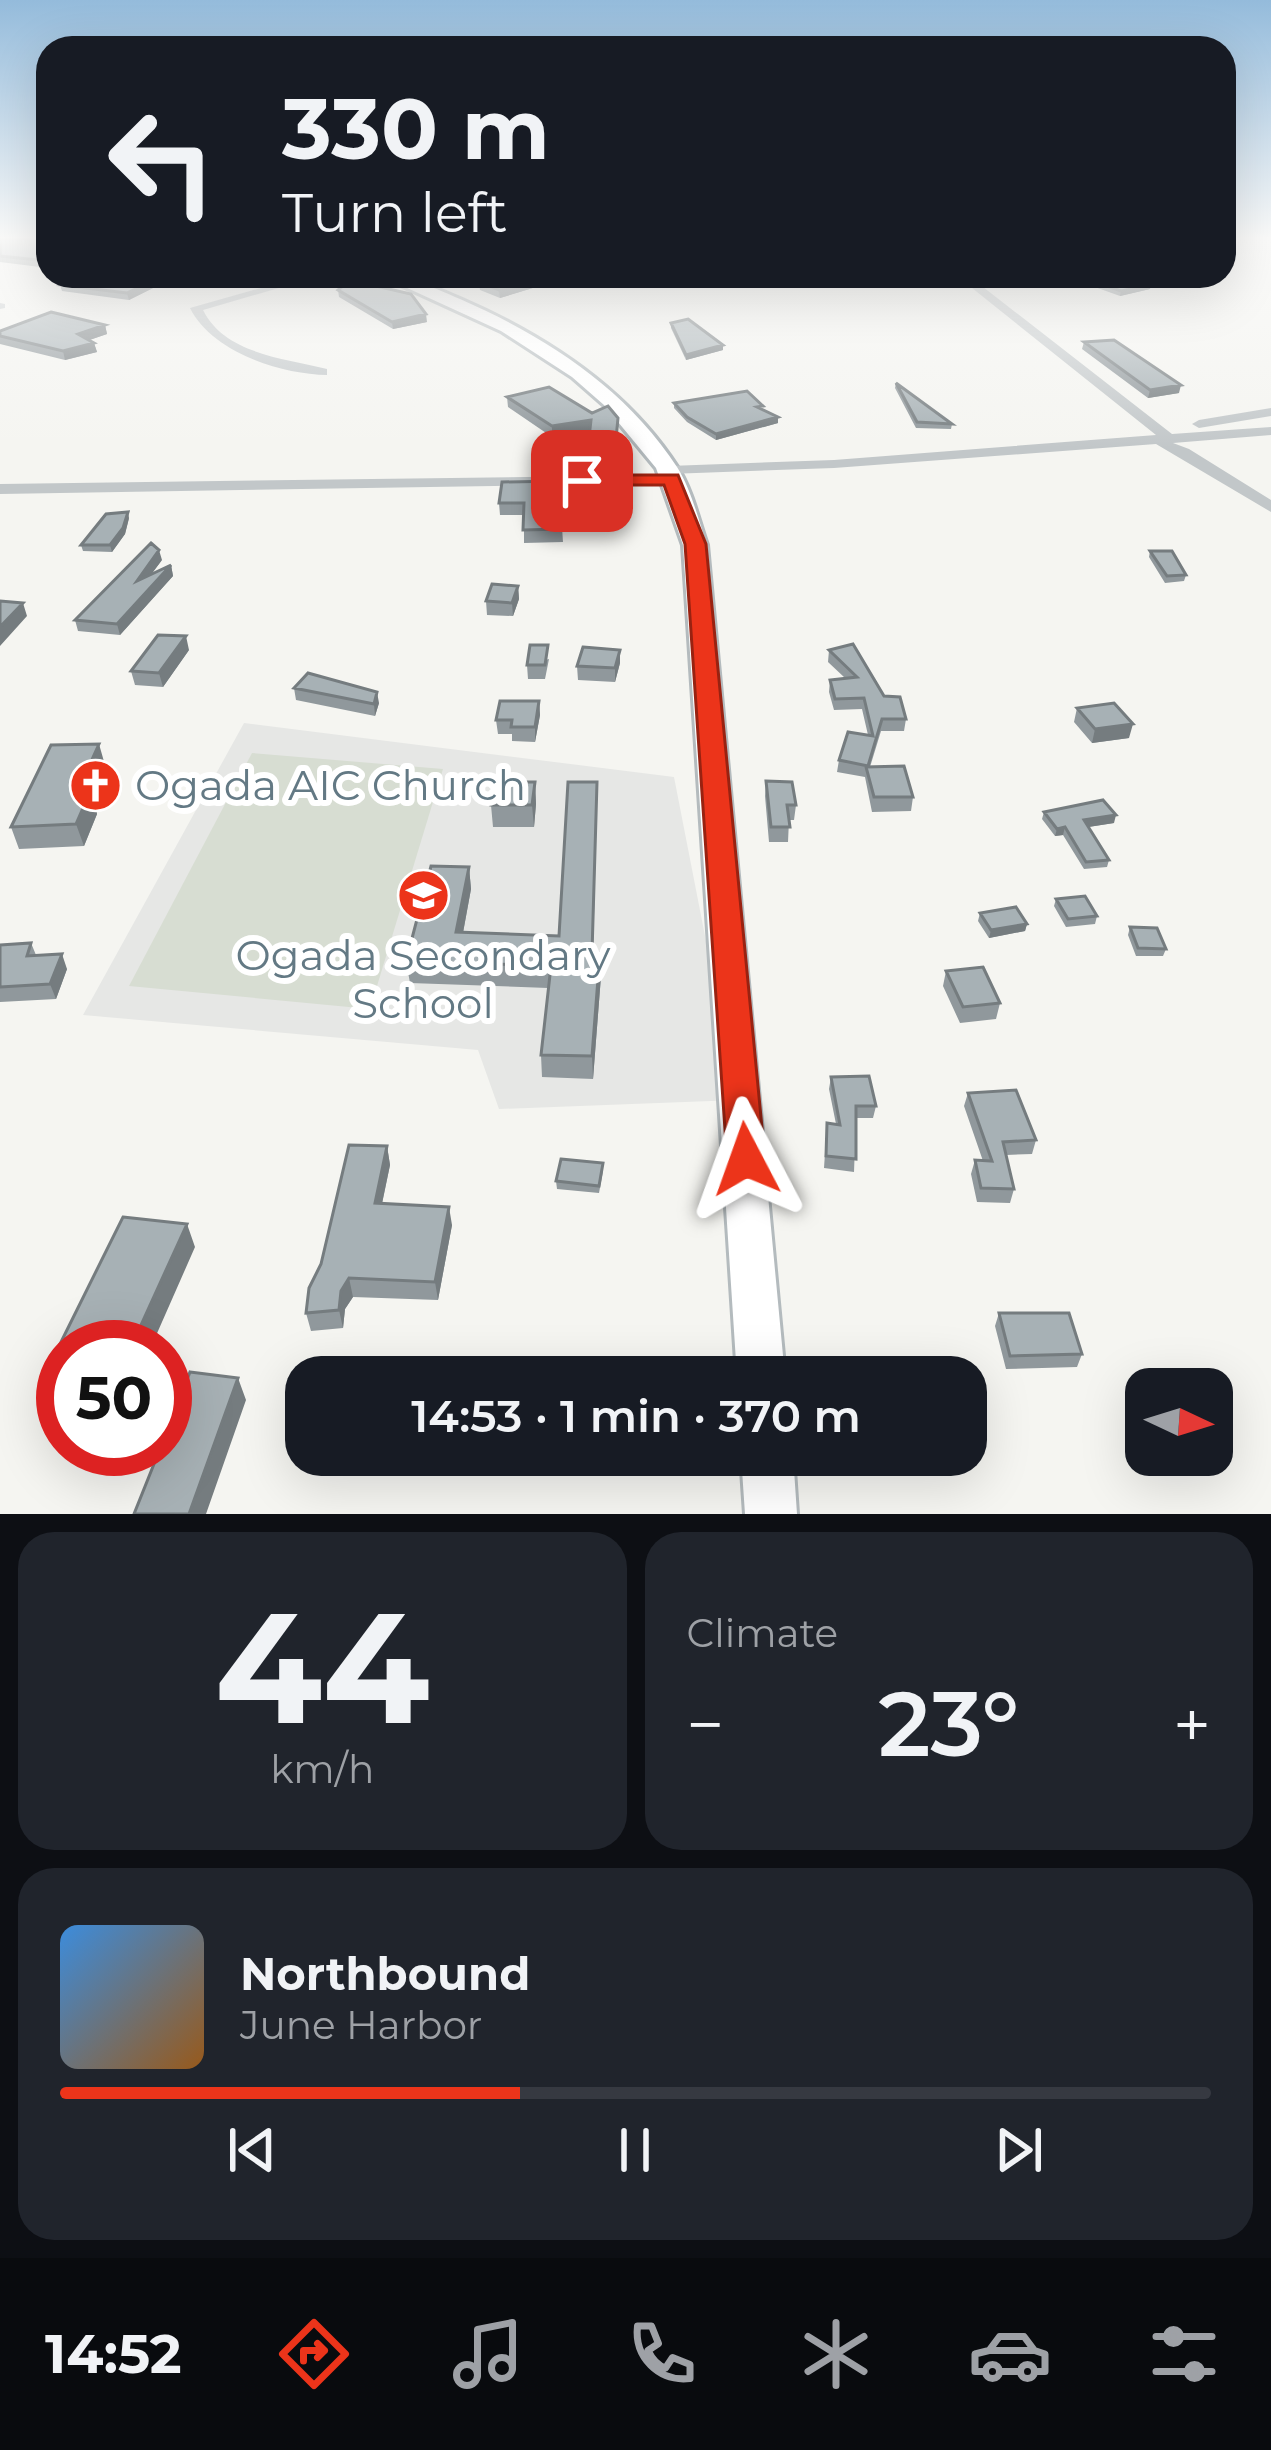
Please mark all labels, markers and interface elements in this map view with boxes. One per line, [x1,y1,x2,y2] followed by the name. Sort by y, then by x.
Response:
[282,78,550,180] text: 330 m
[84,84,240,240] icon: left
[282,180,508,246] text: Turn left
[531,430,633,532] pin
[549,448,615,514] icon: arrive
[68,757,124,813] church icon: Ogada AIC Church
[135,759,526,811] place label: Ogada AIC Church
[395,868,451,924] school or university icon: Ogada Secondary School
[236,929,611,1029] place label: Ogada Secondary School
[683,1096,809,1222] position arrow
[36,1320,192,1476] speed limit sign: 50
[1125,1368,1233,1476] north arrow
[1125,1368,1233,1476] map controls
[411,1388,861,1443] text: 14:53 · 1 min · 370 m
[215,1572,430,1762] text: 44
[687,1609,838,1657] text: Climate
[878,1669,1019,1779] text: 23°
[687,1684,724,1765] text: −
[1173,1684,1211,1765] text: +
[270,1745,374,1793] text: km/h
[240,1946,530,2001] text: Northbound
[240,2001,482,2049] text: June Harbor
[219,2117,285,2183] icon: previous
[602,2117,668,2183] icon: pause
[986,2117,1052,2183] icon: next
[272,2312,356,2396] icon: directions
[446,2312,530,2396] icon: music
[620,2312,704,2396] icon: phone
[794,2312,878,2396] icon: climate
[968,2312,1052,2396] icon: car
[1142,2312,1226,2396] icon: filters
[45,2321,182,2387] text: 14:52

